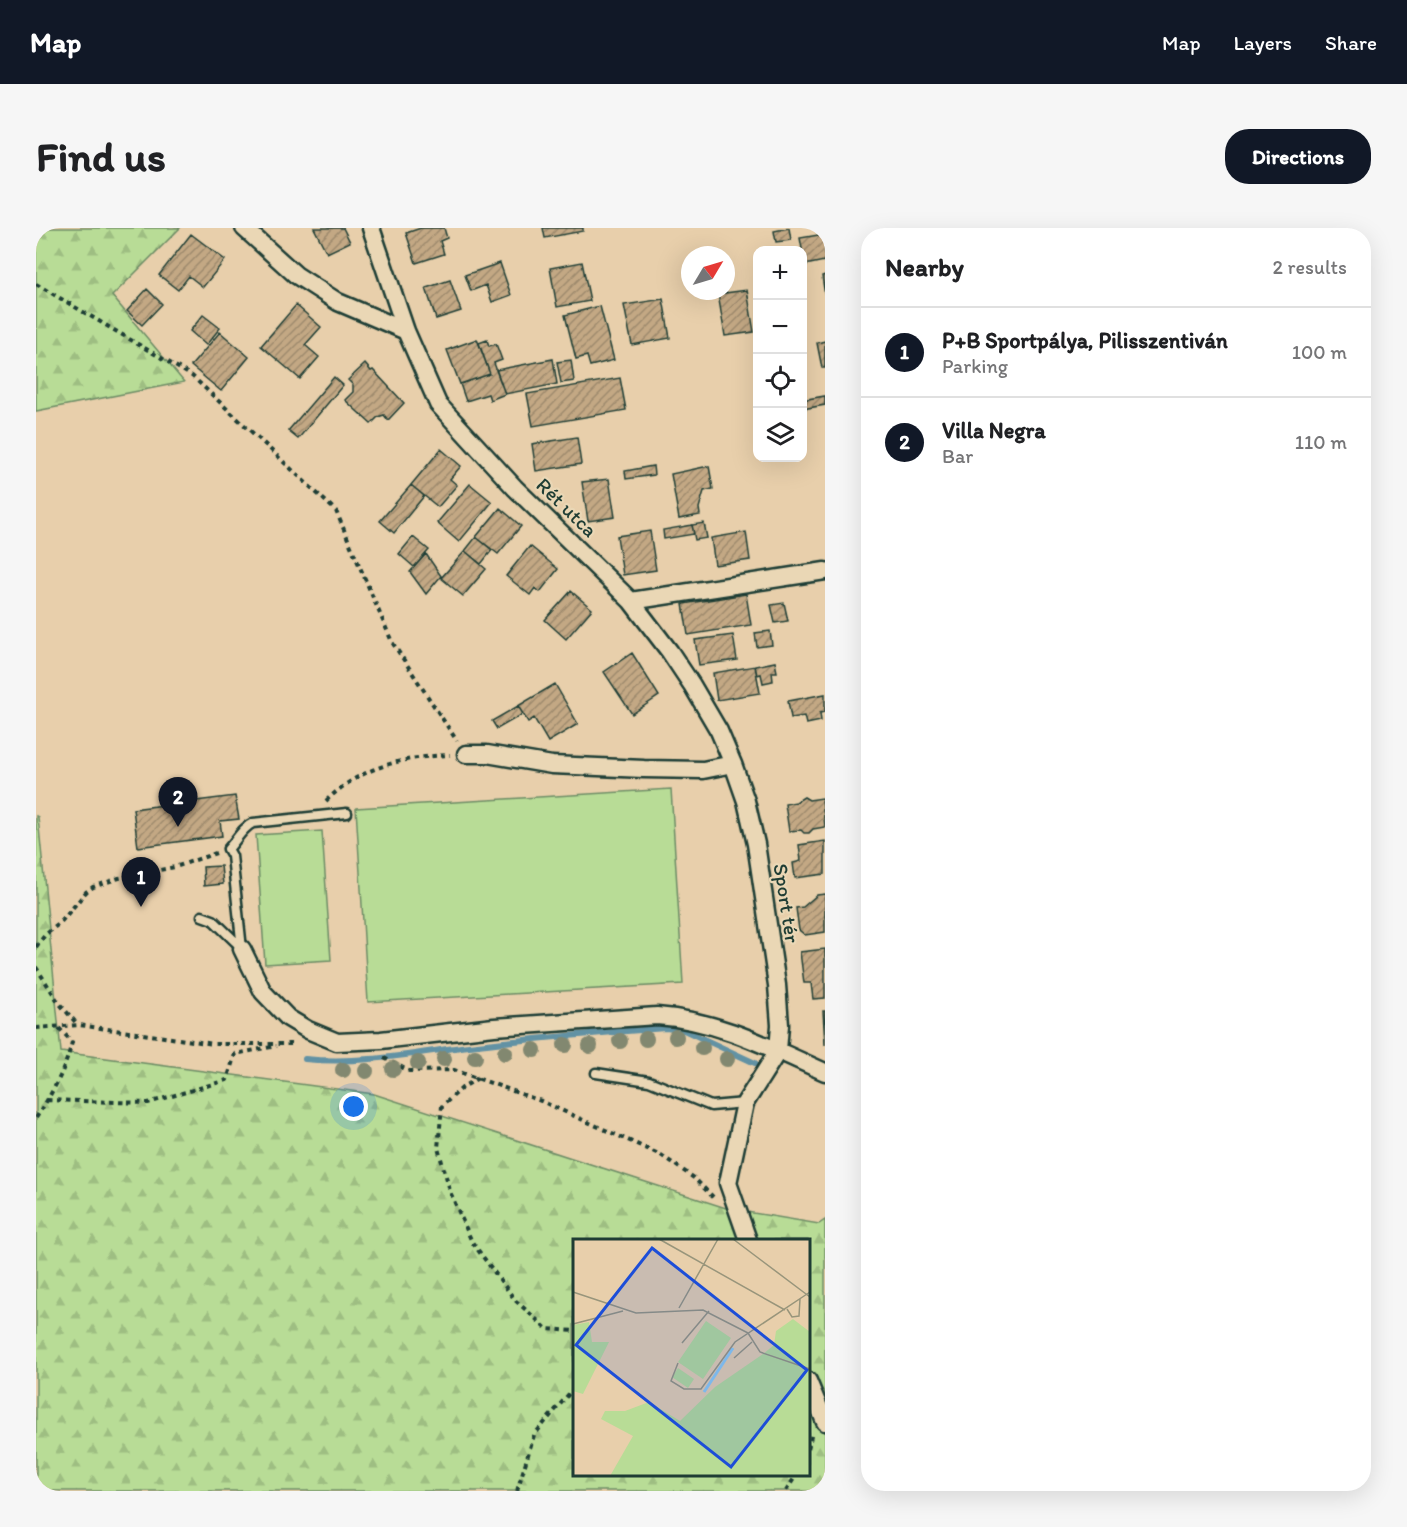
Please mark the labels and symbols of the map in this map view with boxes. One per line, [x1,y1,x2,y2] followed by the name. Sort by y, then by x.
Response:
[681,246,735,300] north arrow
[531,472,603,542] street label: Rét utca
[158,778,198,827] pin: 2
[122,858,160,907] pin: 1
[768,862,806,945] street label: Sport tér
[339,1092,368,1121] your location
[573,1239,810,1476] inset map

